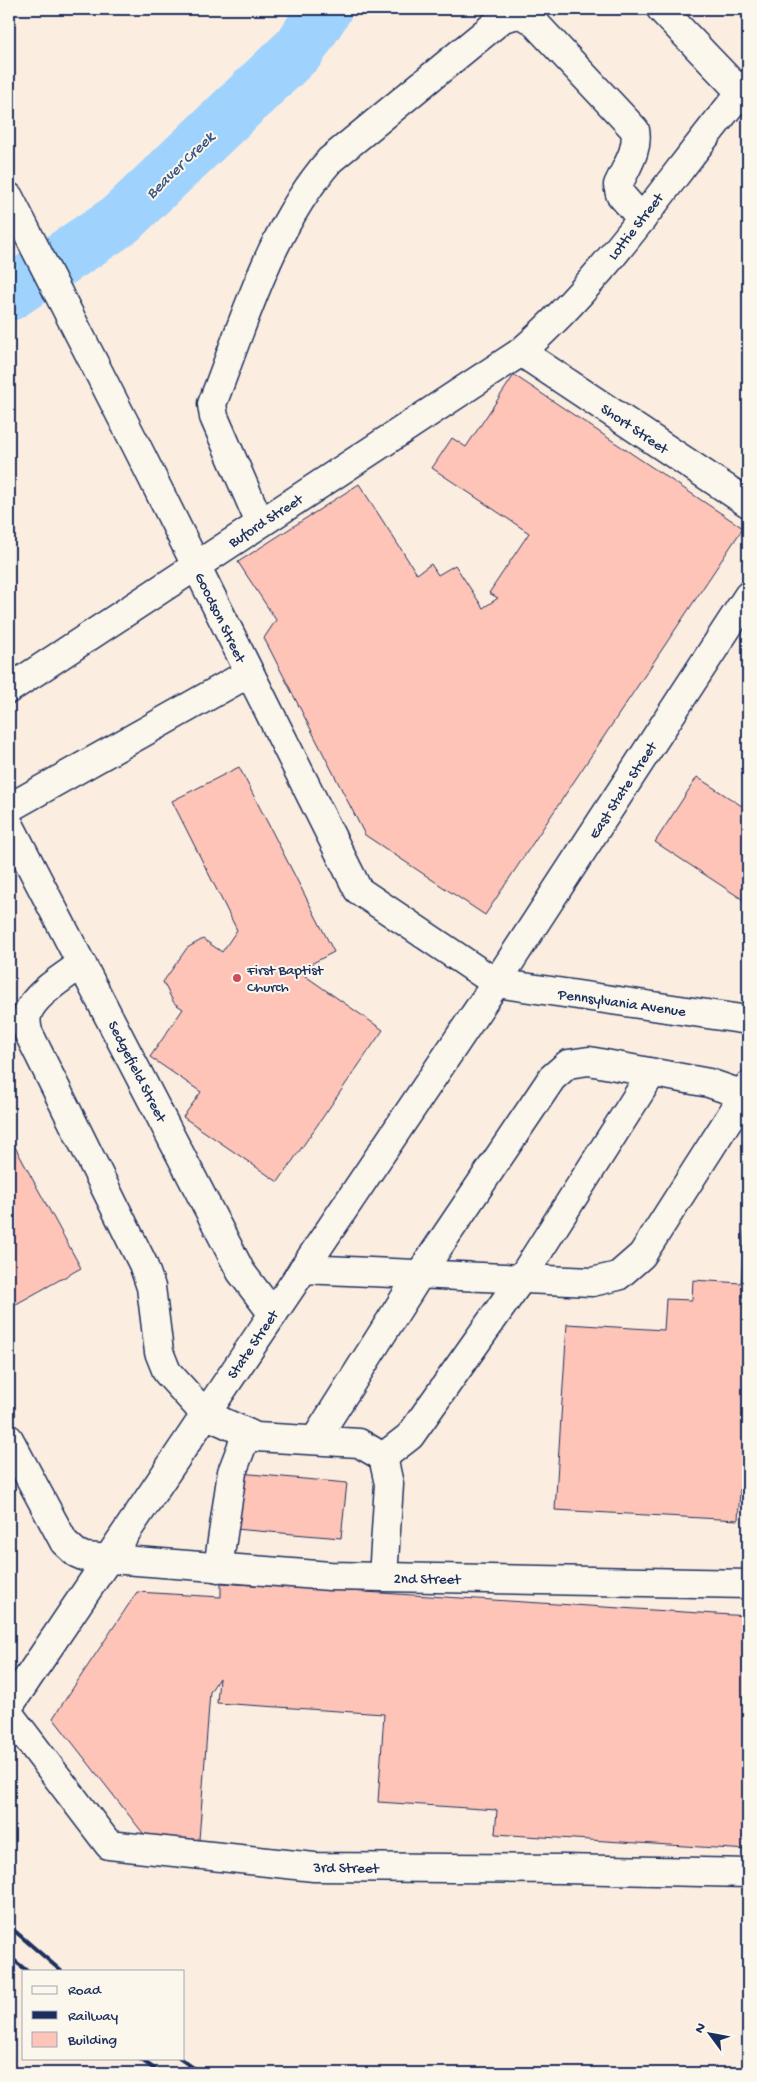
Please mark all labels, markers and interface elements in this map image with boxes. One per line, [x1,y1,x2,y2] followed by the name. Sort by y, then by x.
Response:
[143,128,221,204] water label: Beaver Creek
[605,189,669,264] street label: Lottie Street
[597,400,673,460] street label: Short Street
[225,490,308,553] street label: Buford Street
[190,570,250,667] street label: Goodson Street
[586,738,663,843] street label: East State Street
[246,962,325,997] place label: First Baptist Church
[231,972,243,984] marker: First Baptist Church
[556,986,687,1022] street label: Pennsylvania Avenue
[103,1018,170,1127] street label: Sedgefield Street
[224,1306,284,1383] street label: State Street
[393,1570,462,1590] street label: 2nd Street
[312,1859,381,1879] street label: 3rd Street
[22,1970,185,2060] legend
[68,1982,102,2000] text: Road
[68,2008,119,2026] text: Railway
[684,2010,734,2060] north arrow
[691,2020,711,2037] text: N
[67,2032,117,2050] text: Building

